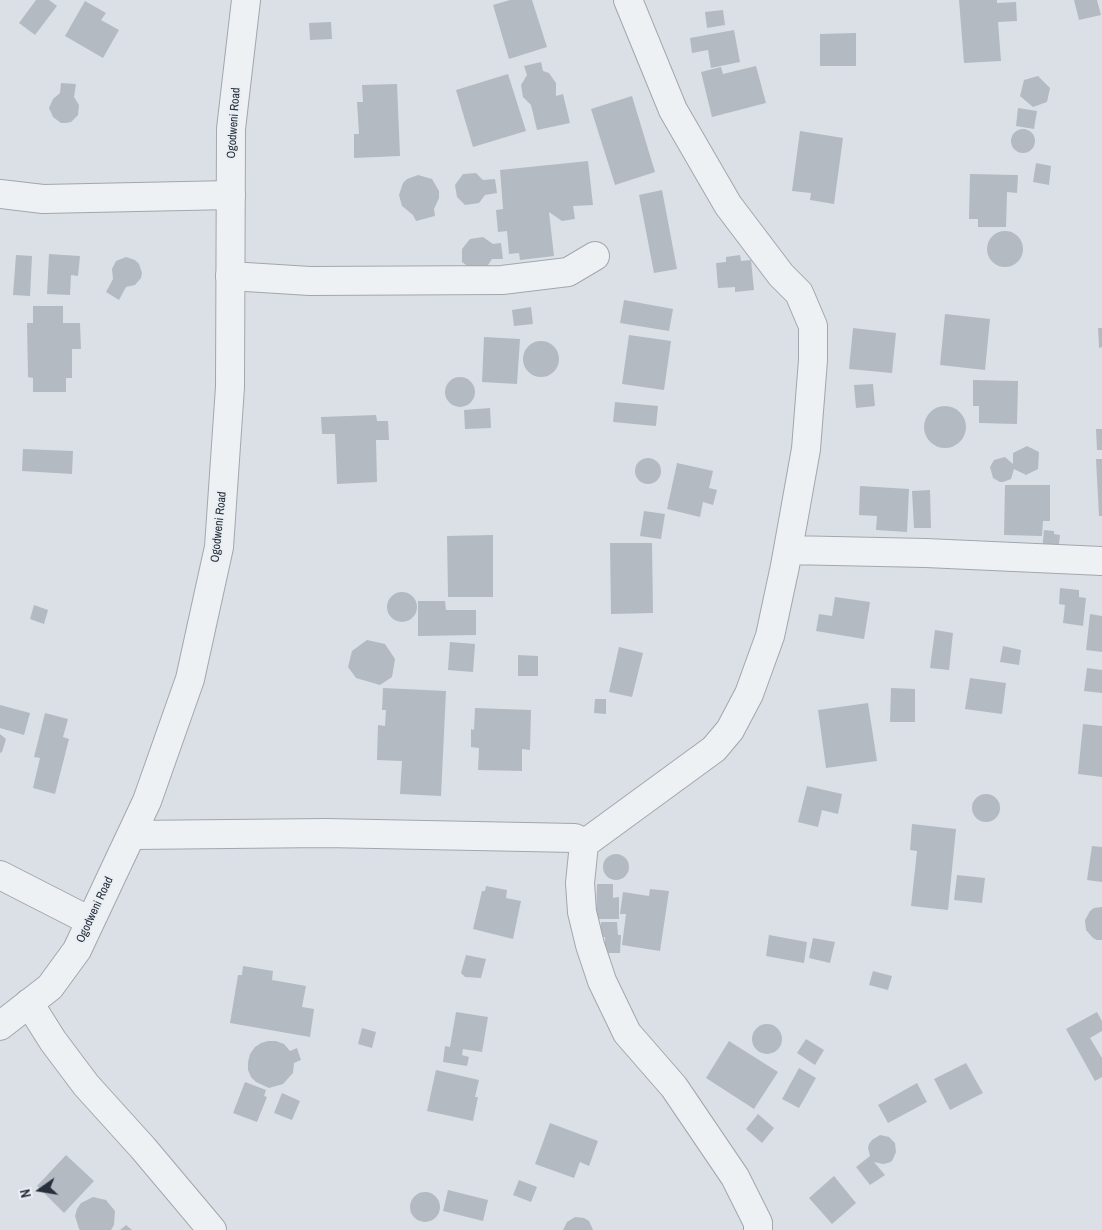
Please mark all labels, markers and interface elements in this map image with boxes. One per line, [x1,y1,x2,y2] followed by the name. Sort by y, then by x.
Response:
[224,87,244,159] street label: Ogodweni Road
[208,491,230,563] street label: Ogodweni Road
[73,875,117,945] street label: Ogodweni Road
[15,1165,65,1215] north arrow
[16,1187,35,1199] text: N

